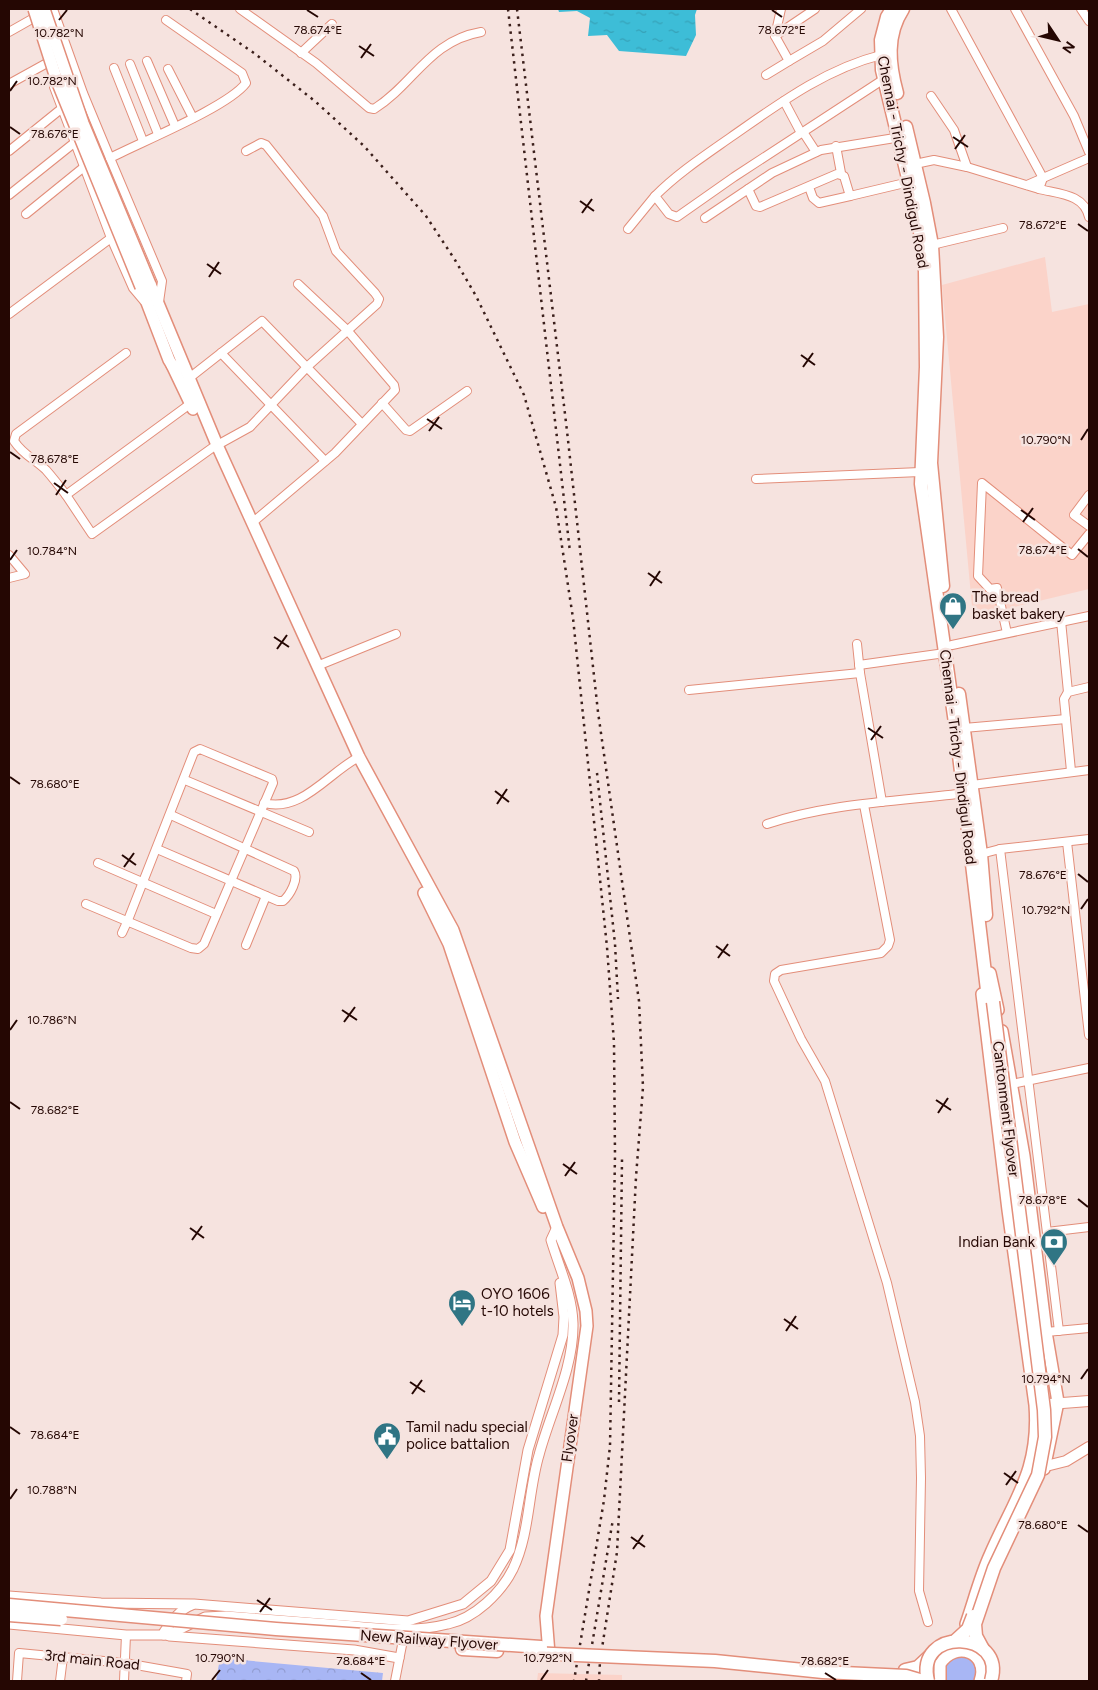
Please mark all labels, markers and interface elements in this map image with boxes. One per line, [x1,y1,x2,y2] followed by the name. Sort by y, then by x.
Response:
[1033,15,1083,65] north arrow
[294,23,342,37] text: 78.674°E
[758,23,806,37] text: 78.672°E
[34,26,84,40] text: 10.782°N
[1058,38,1078,56] text: N
[874,54,932,270] street label: Chennai - Trichy - Dindigul Road
[27,74,77,88] text: 10.782°N
[31,127,79,141] text: 78.676°E
[1019,218,1067,232] text: 78.672°E
[1021,433,1071,447] text: 10.790°N
[31,452,79,466] text: 78.678°E
[1019,543,1067,557] text: 78.674°E
[27,544,77,558] text: 10.784°N
[972,588,1065,623] place label: The bread basket bakery
[938,591,968,630] shop icon: The bread basket bakery
[936,649,980,865] street label: Chennai - Trichy - Dindigul Road
[30,777,80,791] text: 78.680°E
[1019,868,1067,882] text: 78.676°E
[1022,903,1070,917] text: 10.792°N
[27,1013,77,1027] text: 10.786°N
[989,1040,1023,1178] street label: Cantonment Flyover
[31,1103,79,1117] text: 78.682°E
[1019,1193,1067,1207] text: 78.678°E
[1039,1227,1069,1266] bank icon: Indian Bank
[958,1233,1036,1251] place label: Indian Bank
[481,1285,554,1320] place label: OYO 1606 t-10 hotels
[447,1288,477,1327] hotel icon: OYO 1606 t-10 hotels
[1021,1372,1071,1386] text: 10.794°N
[558,1413,582,1463] street label: Flyover
[406,1418,528,1453] place label: Tamil nadu special police battalion
[372,1421,402,1460] public building icon: Tamil nadu special police battalion
[30,1428,80,1442] text: 78.684°E
[27,1483,77,1497] text: 10.788°N
[1018,1518,1068,1532] text: 78.680°E
[359,1626,499,1654] street label: New Railway Flyover
[43,1646,141,1674] street label: 3rd main Road
[195,1651,245,1665] text: 10.790°N
[524,1651,572,1665] text: 10.792°N
[336,1654,386,1668] text: 78.684°E
[801,1654,849,1668] text: 78.682°E

